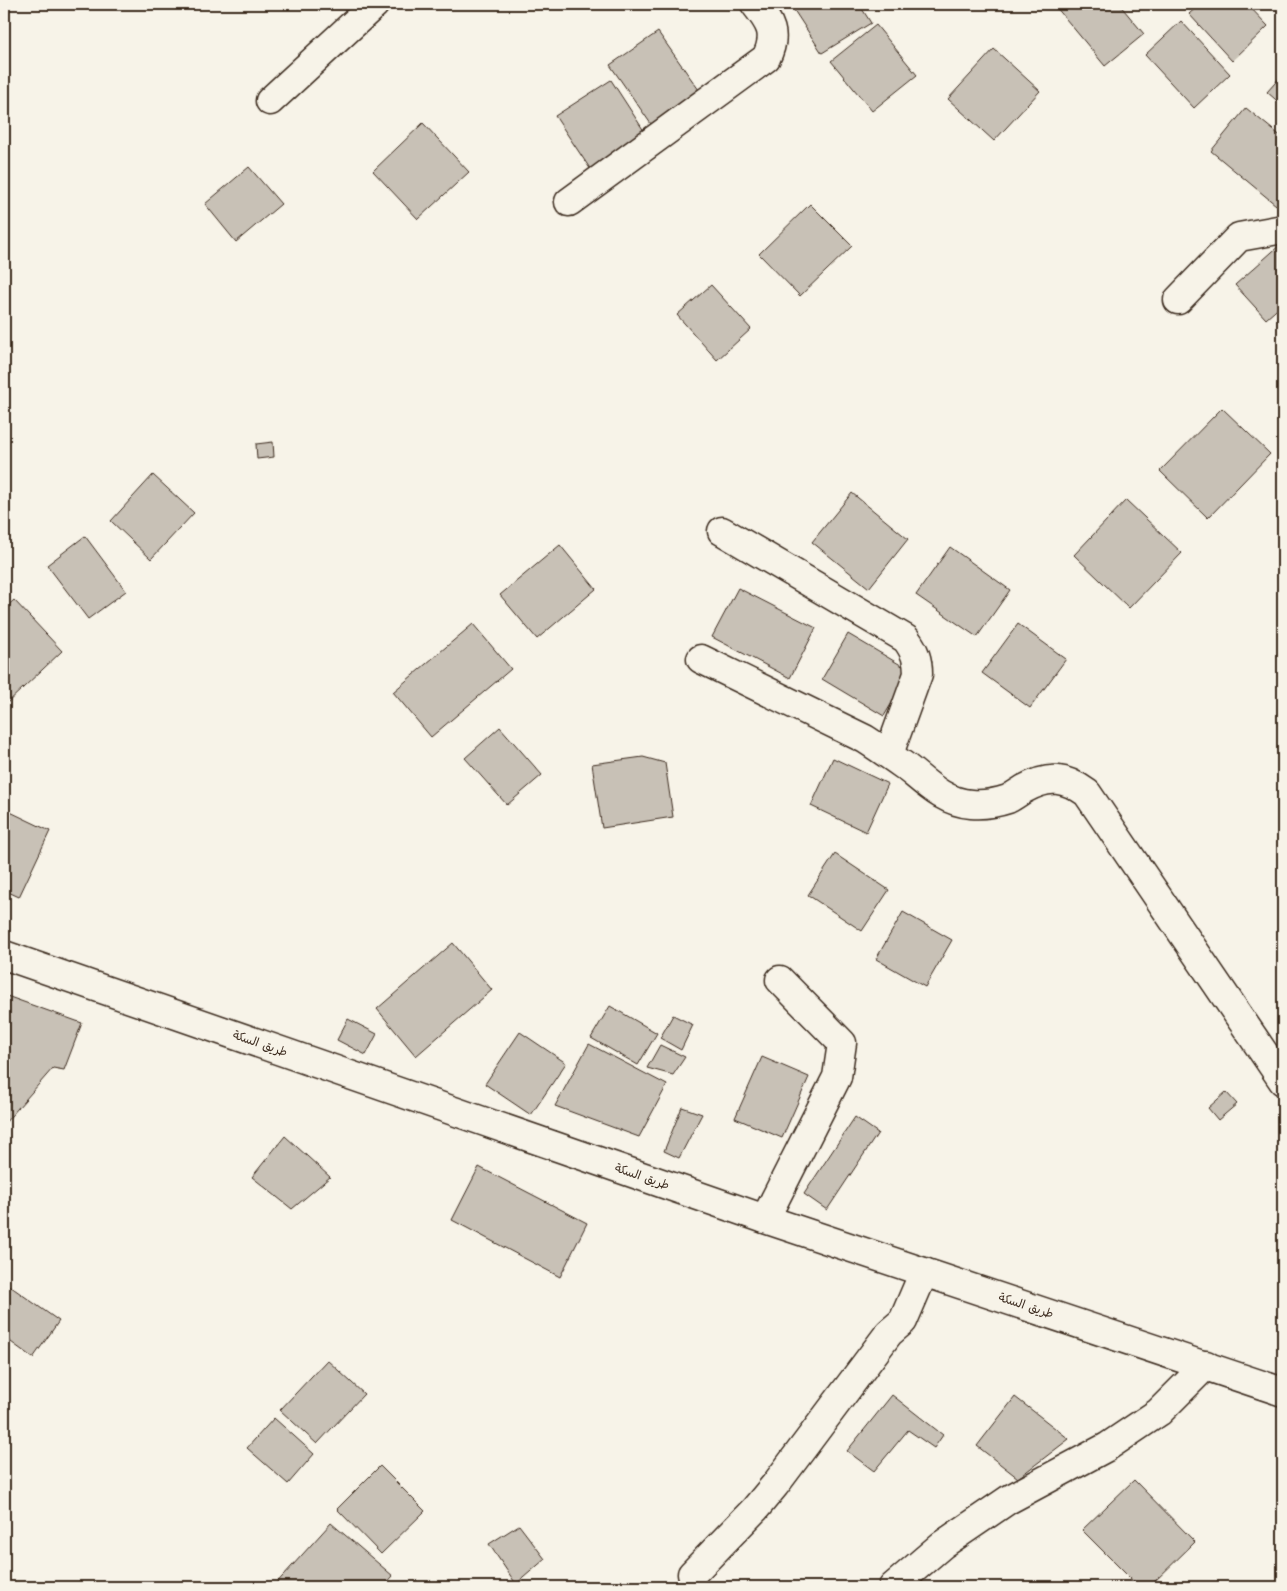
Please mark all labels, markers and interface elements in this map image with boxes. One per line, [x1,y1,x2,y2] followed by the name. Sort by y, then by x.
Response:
[230,1026,290,1062] street label: طريق السكة
[612,1159,672,1195] street label: طريق السكة
[996,1288,1056,1324] street label: طريق السكة

